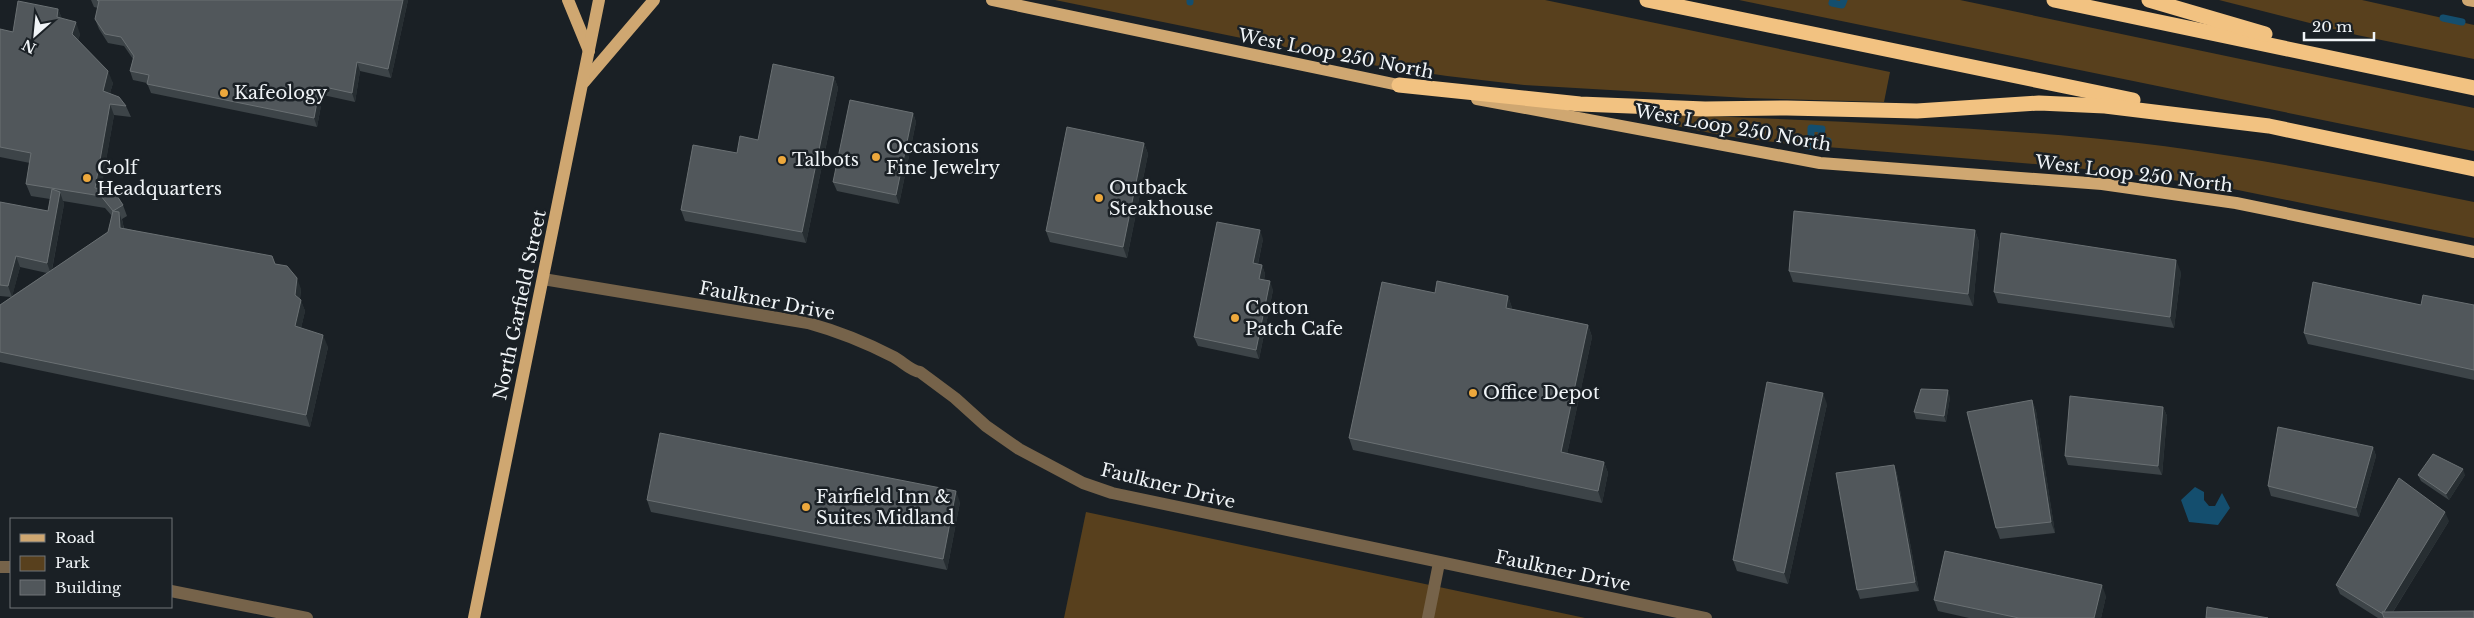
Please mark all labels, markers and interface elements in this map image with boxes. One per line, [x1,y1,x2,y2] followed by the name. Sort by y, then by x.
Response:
[10,10,60,60] north arrow
[2304,10,2374,42] scale bar
[2312,17,2352,36] text: 20 m
[1235,24,1436,84] street label: West Loop 250 North
[19,36,39,58] text: N
[234,82,328,104] place label: Kafeology
[218,87,230,99] marker: Kafeology
[1632,100,1833,156] street label: West Loop 250 North
[886,136,1001,179] place label: Occasions Fine Jewelry
[792,149,859,171] place label: Talbots
[870,151,882,163] marker: Occasions Fine Jewelry
[2033,151,2234,197] street label: West Loop 250 North
[776,154,788,166] marker: Talbots
[97,157,222,200] place label: Golf Headquarters
[81,172,93,184] marker: Golf Headquarters
[1109,177,1213,220] place label: Outback Steakhouse
[1093,192,1105,204] marker: Outback Steakhouse
[489,208,551,402] street label: North Garfield Street
[697,277,837,325] street label: Faulkner Drive
[1245,297,1343,340] place label: Cotton Patch Cafe
[1229,312,1241,324] marker: Cotton Patch Cafe
[1483,382,1600,404] place label: Office Depot
[1467,387,1479,399] marker: Office Depot
[1098,459,1238,513] street label: Faulkner Drive
[816,486,955,529] place label: Fairfield Inn & Suites Midland
[800,501,812,513] marker: Fairfield Inn & Suites Midland
[10,518,172,608] legend
[55,528,95,547] text: Road
[1493,546,1633,596] street label: Faulkner Drive
[55,553,91,572] text: Park
[55,578,122,597] text: Building

